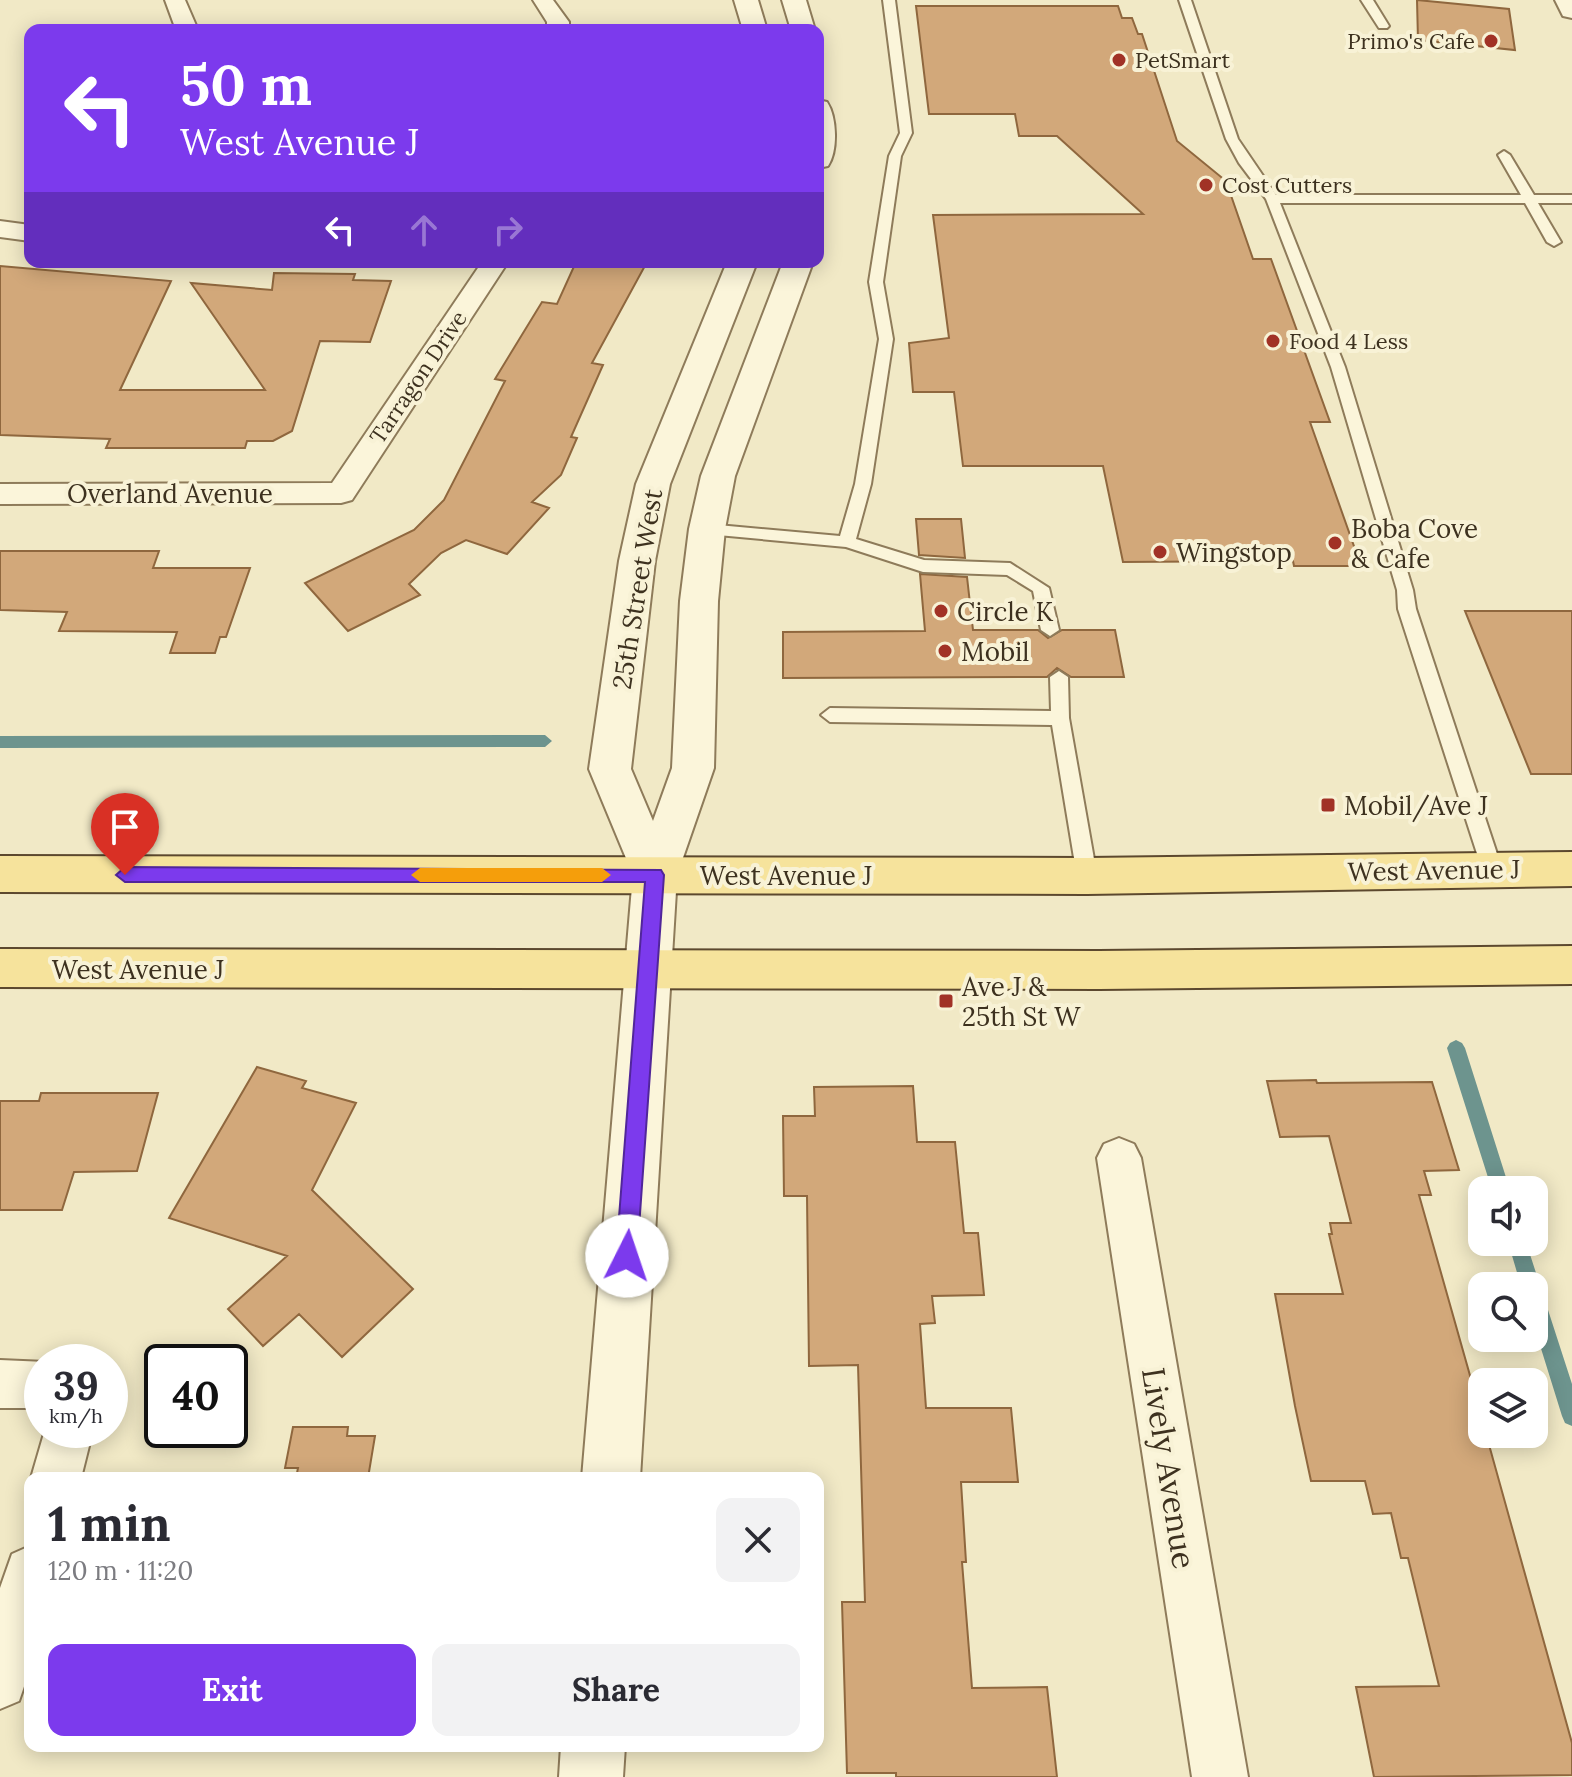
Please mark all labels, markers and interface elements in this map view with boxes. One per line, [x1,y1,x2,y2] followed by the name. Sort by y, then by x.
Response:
[1347,27,1475,55] place label: Primo's Cafe
[1482,32,1500,50] marker: Primo's Cafe
[1135,46,1230,74] place label: PetSmart
[180,49,312,120] text: 50 m
[1110,51,1128,69] marker: PetSmart
[48,56,152,160] icon: left
[180,119,419,165] text: West Avenue J
[1222,171,1352,199] place label: Cost Cutters
[1197,176,1215,194] marker: Cost Cutters
[318,208,362,252] icon: left
[402,208,446,252] icon: ahead
[486,208,530,252] icon: right
[363,305,473,449] street label: Tarragon Drive
[1289,327,1408,355] place label: Food 4 Less
[1264,332,1282,350] marker: Food 4 Less
[67,477,273,510] street label: Overland Avenue
[605,487,669,691] street label: 25th Street West
[1351,512,1478,575] place label: Boba Cove & Cafe
[1326,534,1344,552] marker: Boba Cove & Cafe
[1176,536,1292,569] place label: Wingstop
[1151,543,1169,561] marker: Wingstop
[957,595,1053,628] place label: Circle K
[932,602,950,620] marker: Circle K
[961,635,1029,668] place label: Mobil
[936,642,954,660] marker: Mobil
[1344,789,1488,823] place label: Mobil/Ave J
[91,793,159,875] pin
[1319,796,1337,814] marker: Mobil/Ave J
[103,805,147,849] icon: arrive
[1347,852,1521,888] street label: West Avenue J
[700,859,872,892] street label: West Avenue J
[52,953,224,986] street label: West Avenue J
[961,970,1081,1033] place label: Ave J & 25th St W
[937,992,955,1010] marker: Ave J & 25th St W
[1468,1176,1548,1448] map controls
[1468,1176,1548,1256] button: sound
[585,1214,669,1298] position arrow
[1468,1272,1548,1352] button: search
[144,1344,248,1448] speed limit sign: 40
[53,1360,99,1411] text: 39
[1133,1364,1205,1572] street label: Lively Avenue
[1468,1368,1548,1448] button: layers
[49,1403,103,1428] text: km/h
[48,1493,171,1554] text: 1 min
[716,1498,800,1582] button: close
[48,1554,193,1587] text: 120 m · 11:20
[48,1644,416,1736] button: Exit
[432,1644,800,1736] button: Share

